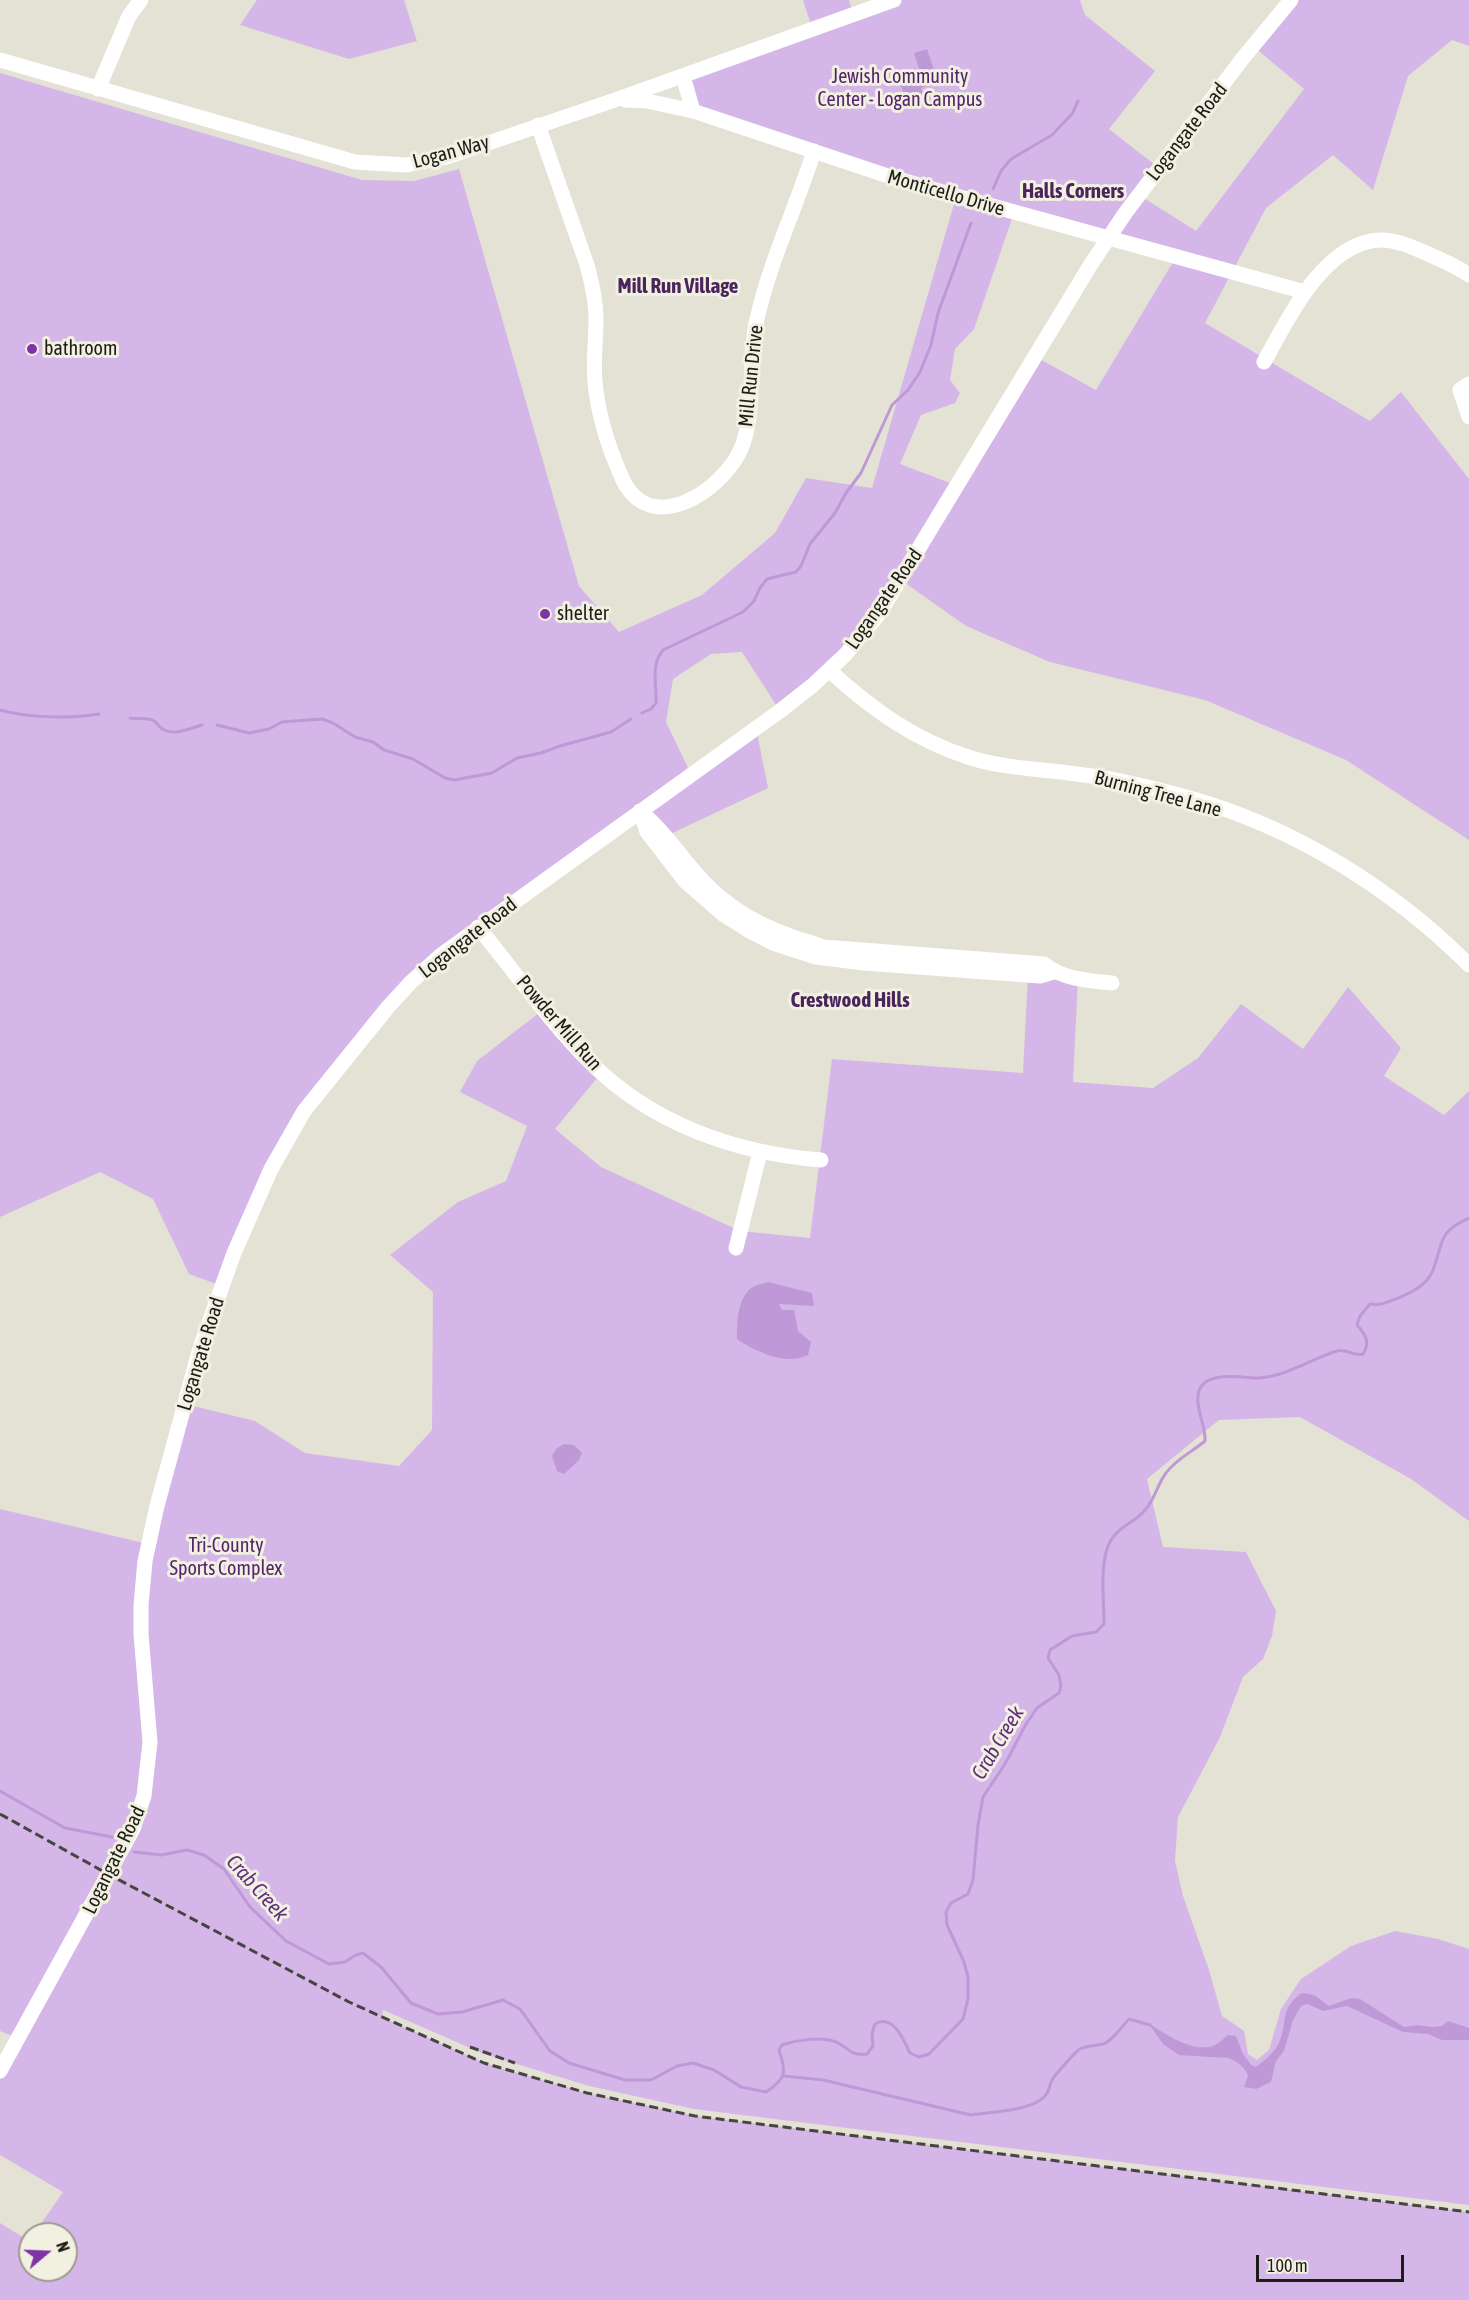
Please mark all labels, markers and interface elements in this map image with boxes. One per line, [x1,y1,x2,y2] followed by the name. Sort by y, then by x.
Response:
[818,65,982,112] park label: Jewish Community Center - Logan Campus
[1141,78,1233,186] street label: Logangate Road
[410,130,492,174] street label: Logan Way
[885,165,1007,221] street label: Monticello Drive
[1022,178,1124,204] district label: Halls Corners
[618,273,738,299] district label: Mill Run Village
[734,324,768,428] street label: Mill Run Drive
[44,337,117,361] place label: bathroom
[25,342,39,356] marker: bathroom
[841,544,927,654] street label: Logangate Road
[557,602,609,626] place label: shelter
[538,607,552,621] marker: shelter
[1092,766,1224,822] street label: Burning Tree Lane
[414,892,522,984] street label: Logangate Road
[511,970,607,1076] street label: Powder Mill Run
[790,987,910,1013] district label: Crestwood Hills
[172,1294,230,1414] street label: Logangate Road
[170,1534,282,1581] park label: Tri-County Sports Complex
[966,1702,1030,1784] water label: Crab Creek
[77,1802,151,1918] street label: Logangate Road
[221,1850,293,1926] water label: Crab Creek
[18,2222,78,2282] north arrow
[53,2239,73,2254] text: N
[1259,2243,1408,2281] scale bar
[1267,2255,1308,2276] text: 100 m

